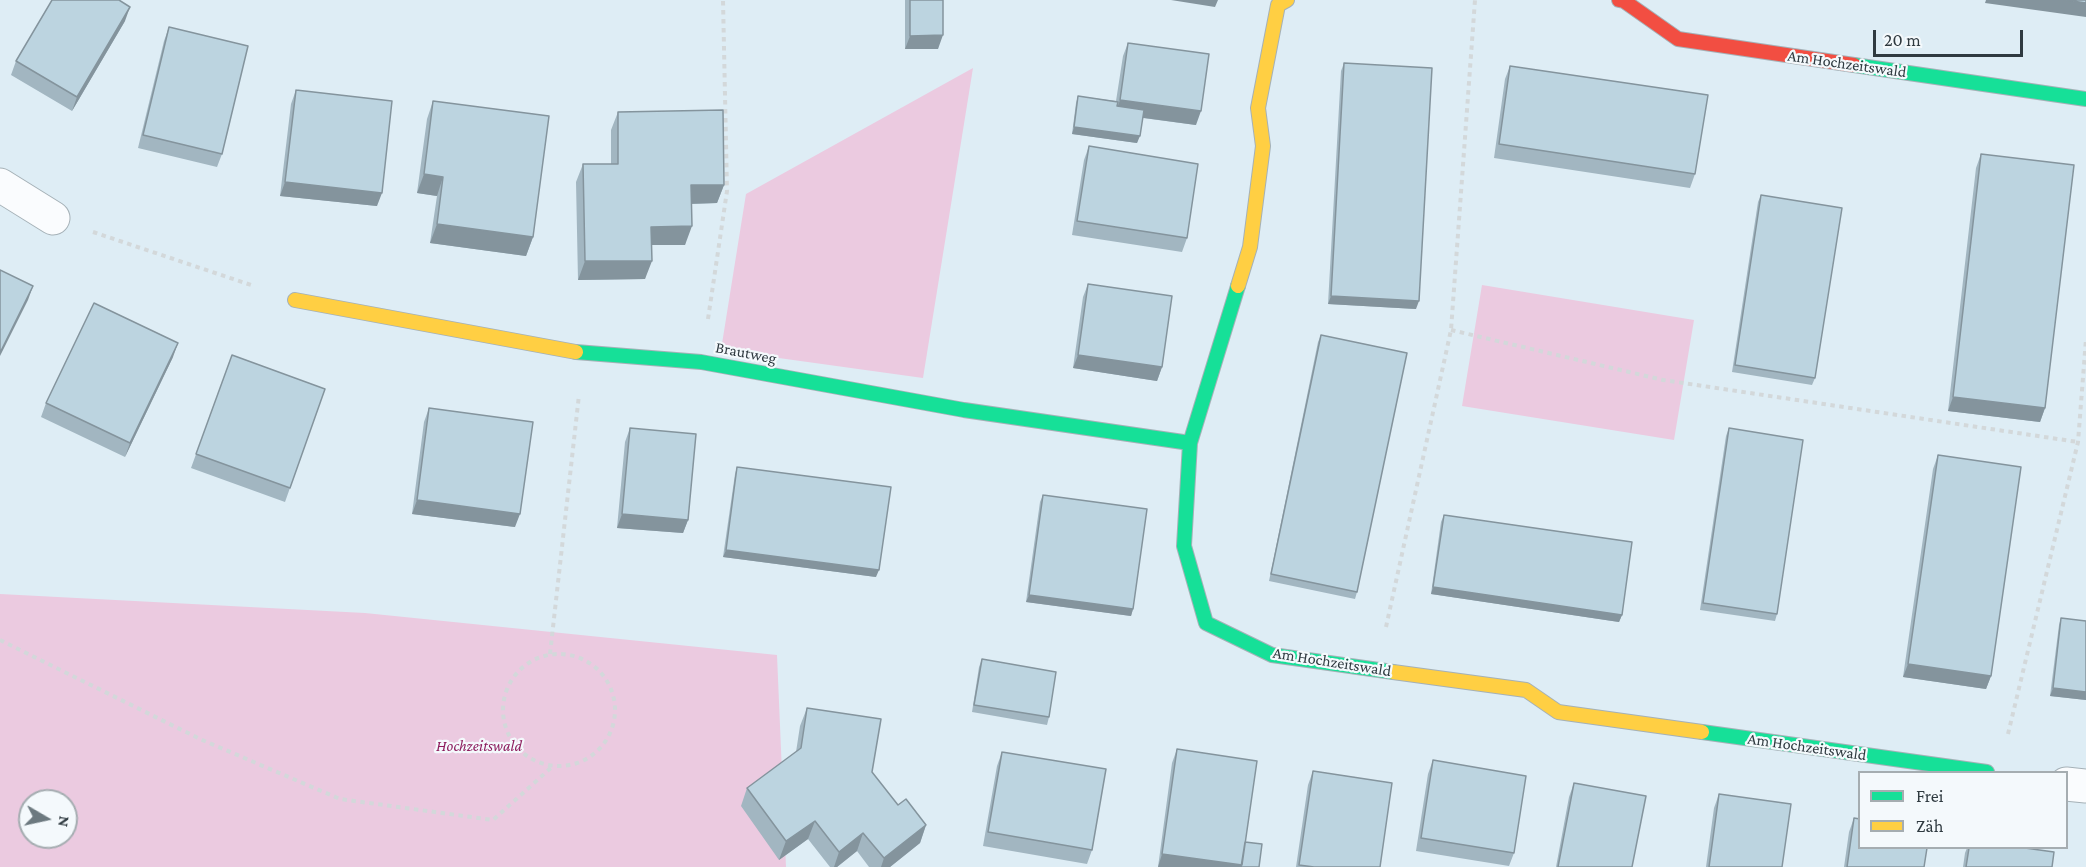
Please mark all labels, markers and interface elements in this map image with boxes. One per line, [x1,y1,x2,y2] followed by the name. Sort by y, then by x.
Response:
[1876,18,2026,56] scale bar
[1884,30,1921,50] text: 20 m
[1786,46,1908,82] street label: Am Hochzeitswald
[714,338,778,368] street label: Brautweg
[1271,643,1393,681] street label: Am Hochzeitswald
[1746,729,1868,765] street label: Am Hochzeitswald
[436,736,522,756] park label: Hochzeitswald
[1858,771,2068,849] legend
[1916,786,1943,806] text: Frei
[18,789,78,849] north arrow
[55,815,74,828] text: N
[1916,816,1943,836] text: Zäh

